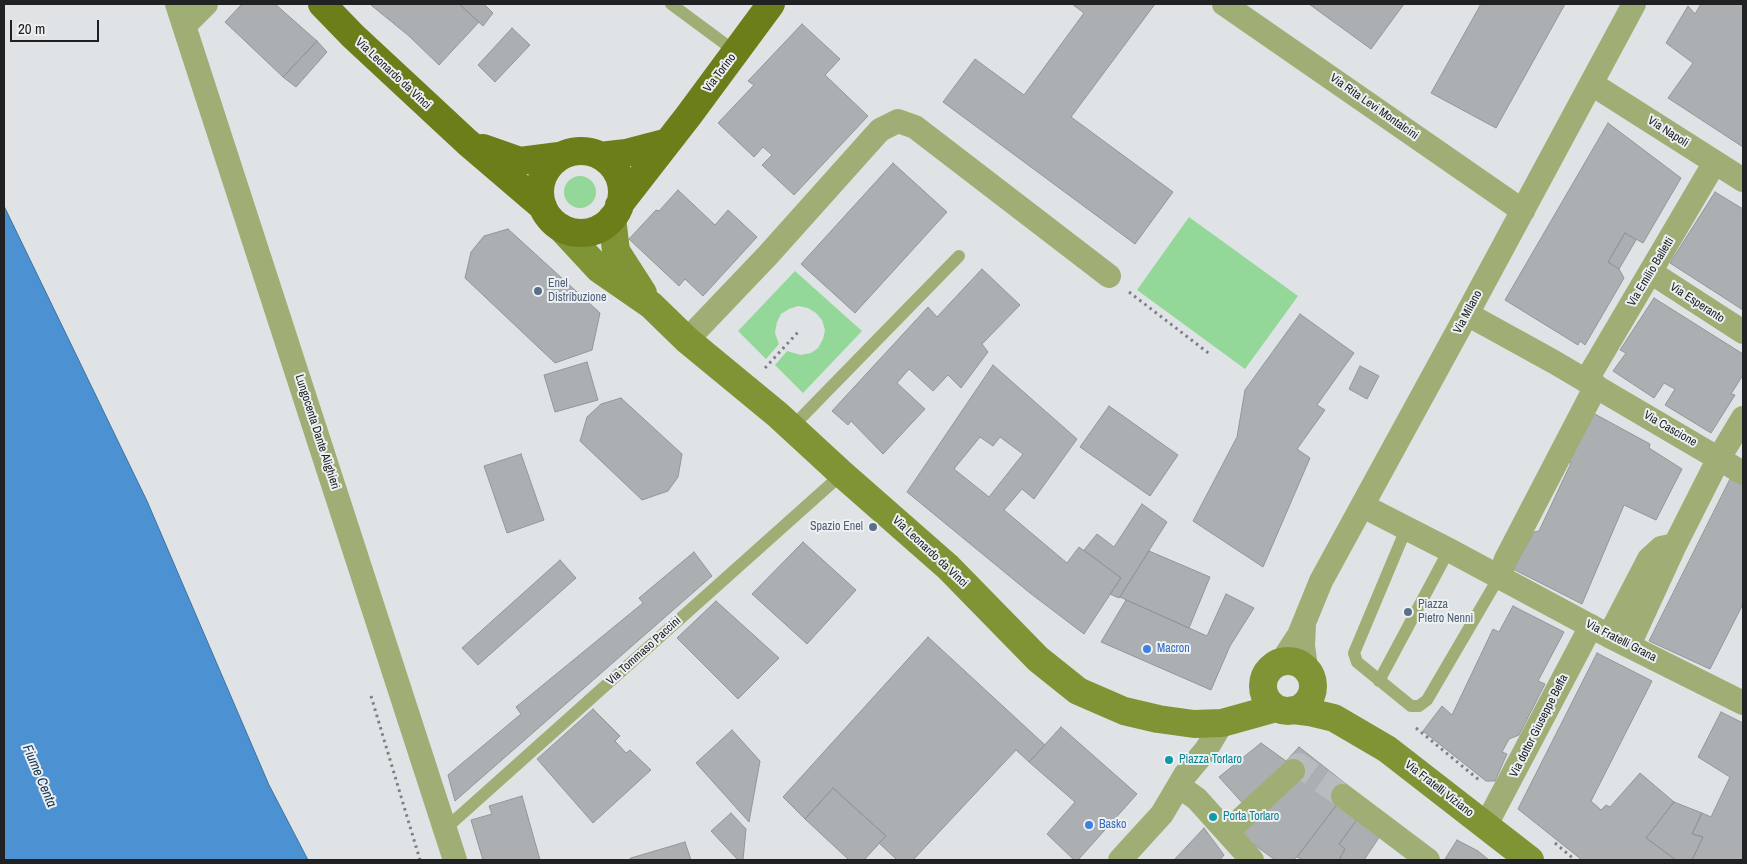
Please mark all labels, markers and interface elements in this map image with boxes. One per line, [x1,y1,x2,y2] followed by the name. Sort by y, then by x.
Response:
[12,10,101,42] scale bar
[18,18,45,39] text: 20 m
[352,35,434,113] street label: Via Leonardo da Vinci
[701,51,739,95] street label: Via Torino
[1327,71,1421,143] street label: Via Rita Levi Montalcini
[1645,113,1691,151] street label: Via Napoli
[1625,235,1677,309] street label: Via Emilio Balletti
[548,277,607,305] place label: Enel Distribuzione
[1667,280,1727,326] street label: Via Esperanto
[532,285,544,297] marker: Enel Distribuzione
[1451,288,1485,336] street label: Via Milano
[292,373,342,491] street label: Lungocenta Dante Alighieri
[1641,408,1699,450] street label: Via Cascione
[889,513,971,591] street label: Via Leonardo da Vinci
[810,520,863,534] place label: Spazio Enel
[867,521,879,533] marker: Spazio Enel
[1418,598,1473,626] place label: Piazza Pietro Nenni
[1402,606,1414,618] marker: Piazza Pietro Nenni
[604,614,684,688] street label: Via Tommaso Paccini
[1583,617,1659,665] street label: Via Fratelli Grana
[1157,642,1190,656] place label: Macron
[1141,643,1153,655] marker: Macron
[1507,672,1571,780] street label: Via dottor Giuseppe Beffa
[18,742,60,810] water label: Fiume Centa
[1179,753,1242,767] place label: Piazza Torlaro
[1163,754,1175,766] marker: Piazza Torlaro
[1402,758,1476,820] street label: Via Fratelli Viziano
[1223,810,1279,824] place label: Porta Torlaro
[1207,811,1219,823] marker: Porta Torlaro
[1099,818,1126,832] place label: Basko
[1083,819,1095,831] marker: Basko

